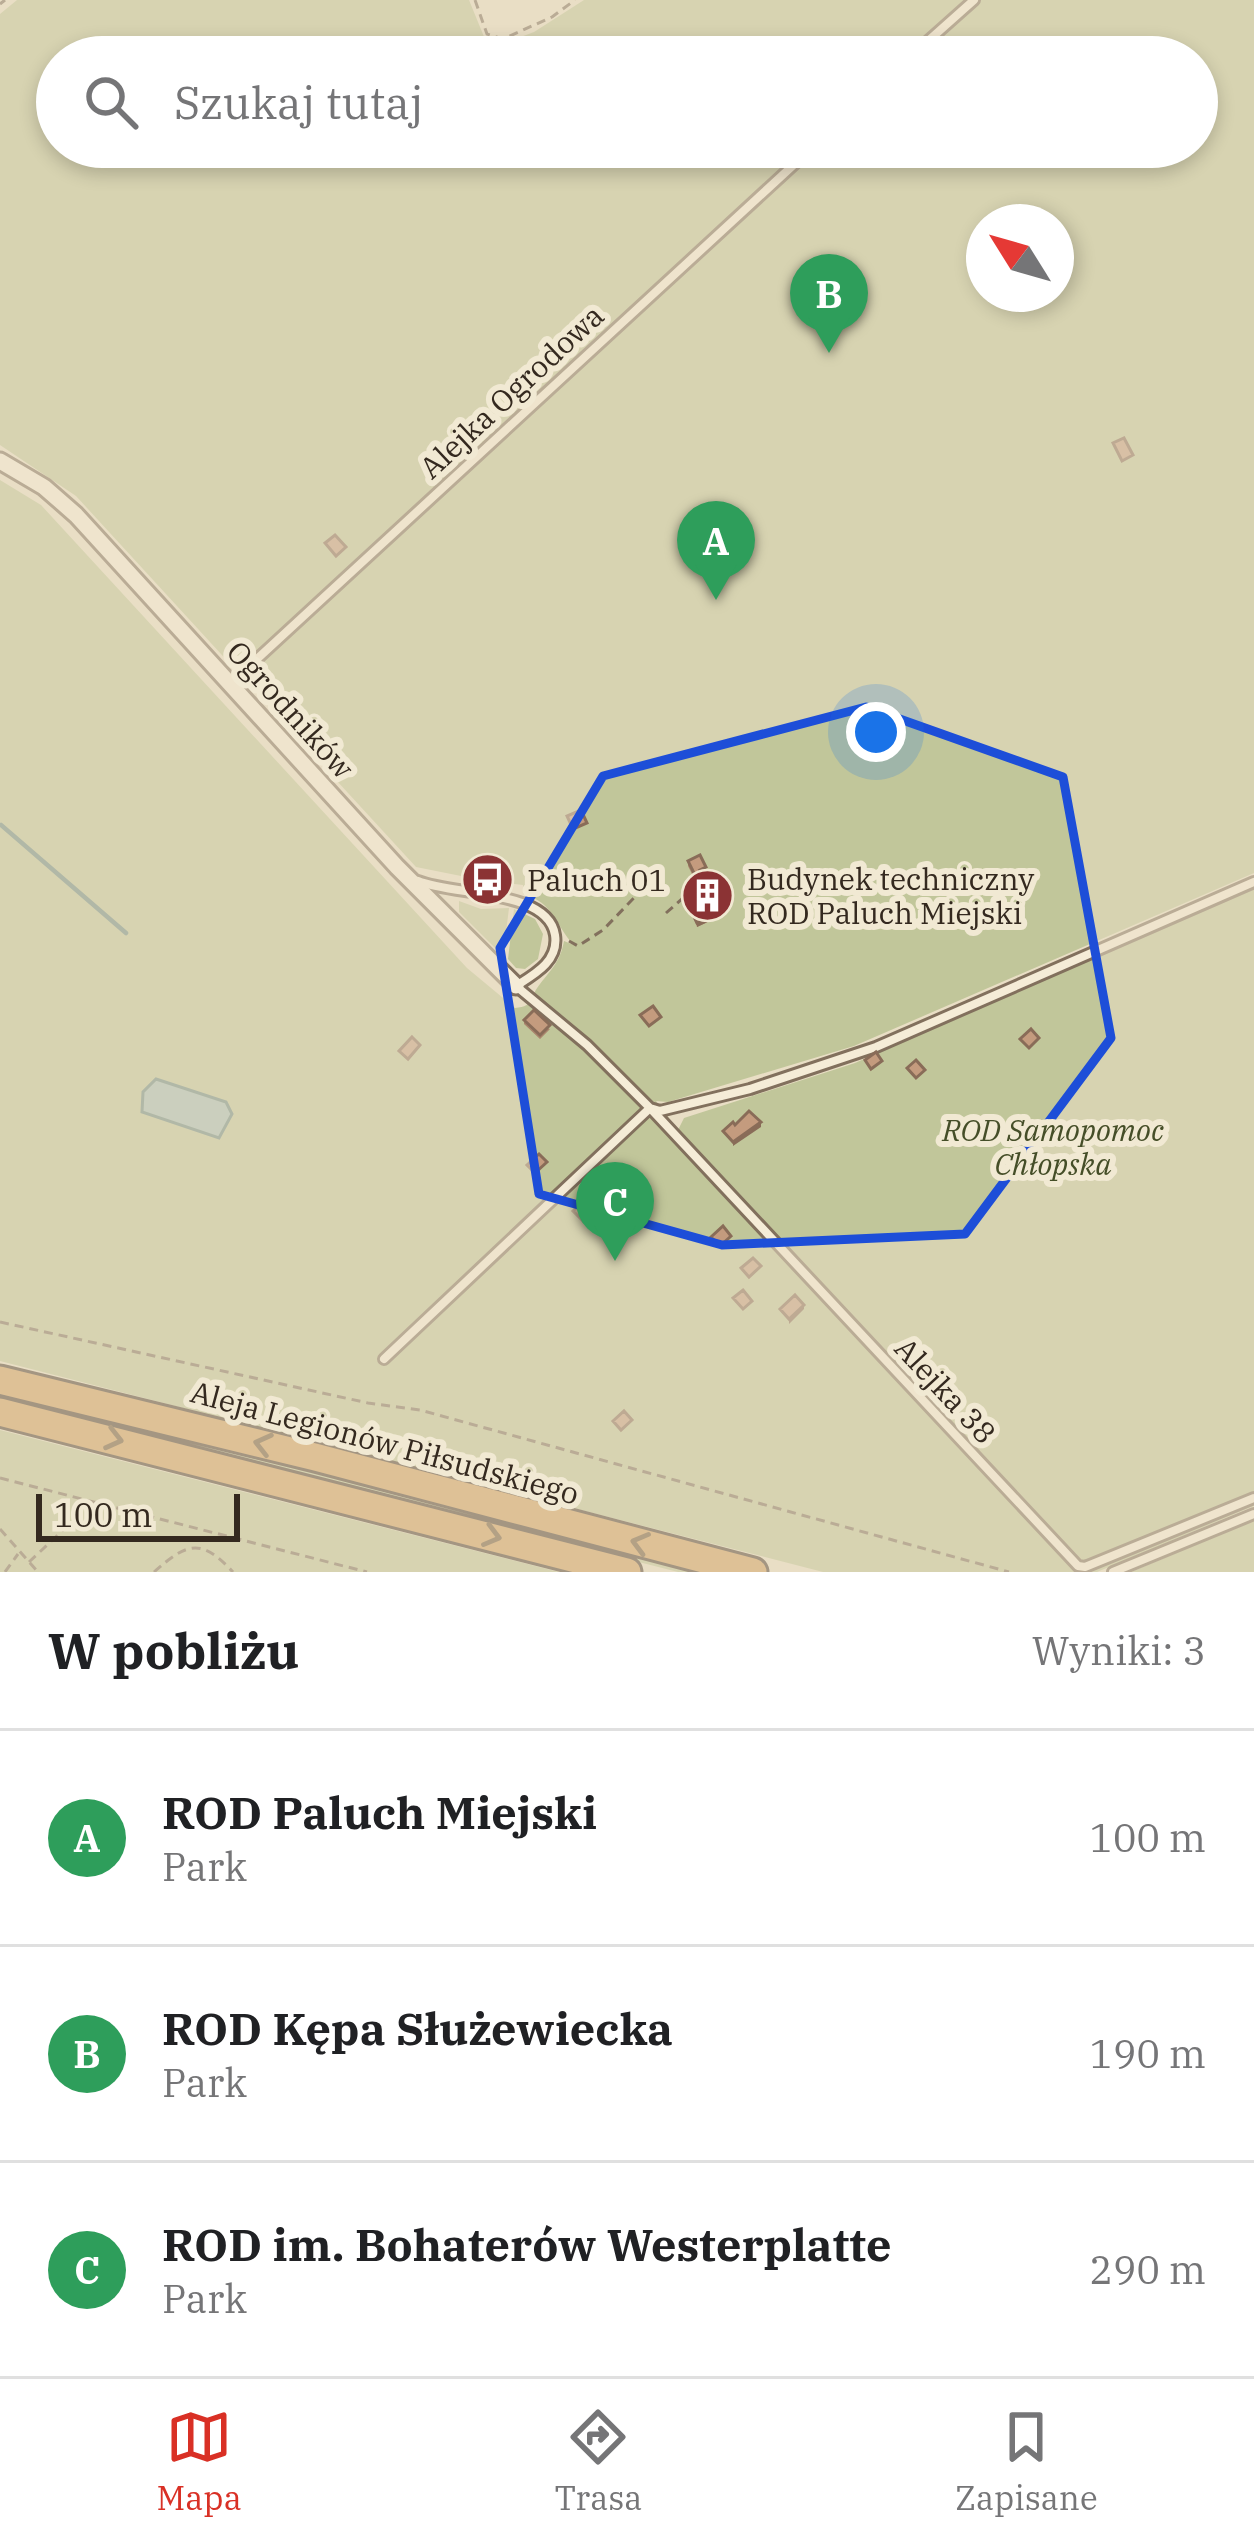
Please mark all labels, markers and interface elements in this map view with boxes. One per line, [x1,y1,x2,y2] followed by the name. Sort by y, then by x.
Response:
[36,36,1218,168] search box
[78,69,144,135] icon: search
[174,73,423,131] text: Szukaj tutaj
[966,204,1074,312] north arrow
[790,254,868,353] pin: B
[411,296,611,486] street label: Alejka Ogrodowa
[677,501,755,600] pin: A
[219,632,364,787] street label: Ogrodników
[846,702,906,762] your location
[460,851,516,907] bus stop icon: Paluch 01
[747,859,1034,932] place label: Budynek techniczny ROD Paluch Miejski
[527,860,666,899] place label: Paluch 01
[680,867,736,923] building icon: Budynek techniczny ROD Paluch Miejski
[941,1110,1164,1183] park label: ROD Samopomoc Chłopska
[576,1162,654,1261] pin: C
[887,1329,1005,1451] street label: Alejka 38
[187,1371,583,1513] street label: Aleja Legionów Piłsudskiego
[103,1425,123,1450] one-way arrow
[253,1433,274,1458] one-way arrow
[36,1488,240,1541] scale bar
[54,1493,153,1536] text: 100 m
[481,1522,501,1547] one-way arrow
[630,1532,651,1557] one-way arrow
[48,1617,299,1683] text: W pobliżu
[1032,1625,1206,1676] text: Wyniki: 3
[162,1783,597,1841] text: ROD Paluch Miejski
[73,1812,101,1863] text: A
[1090,1812,1206,1863] text: 100 m
[162,1841,247,1892] text: Park
[162,1999,673,2057] text: ROD Kępa Służewiecka
[73,2028,101,2079] text: B
[1090,2028,1206,2079] text: 190 m
[162,2057,247,2108] text: Park
[162,2215,891,2273] text: ROD im. Bohaterów Westerplatte
[74,2244,100,2295] text: C
[1090,2244,1206,2295] text: 290 m
[162,2273,247,2324] text: Park
[156,2404,242,2519] tab: Mapa
[555,2404,642,2519] tab: Trasa
[955,2404,1098,2519] tab: Zapisane

